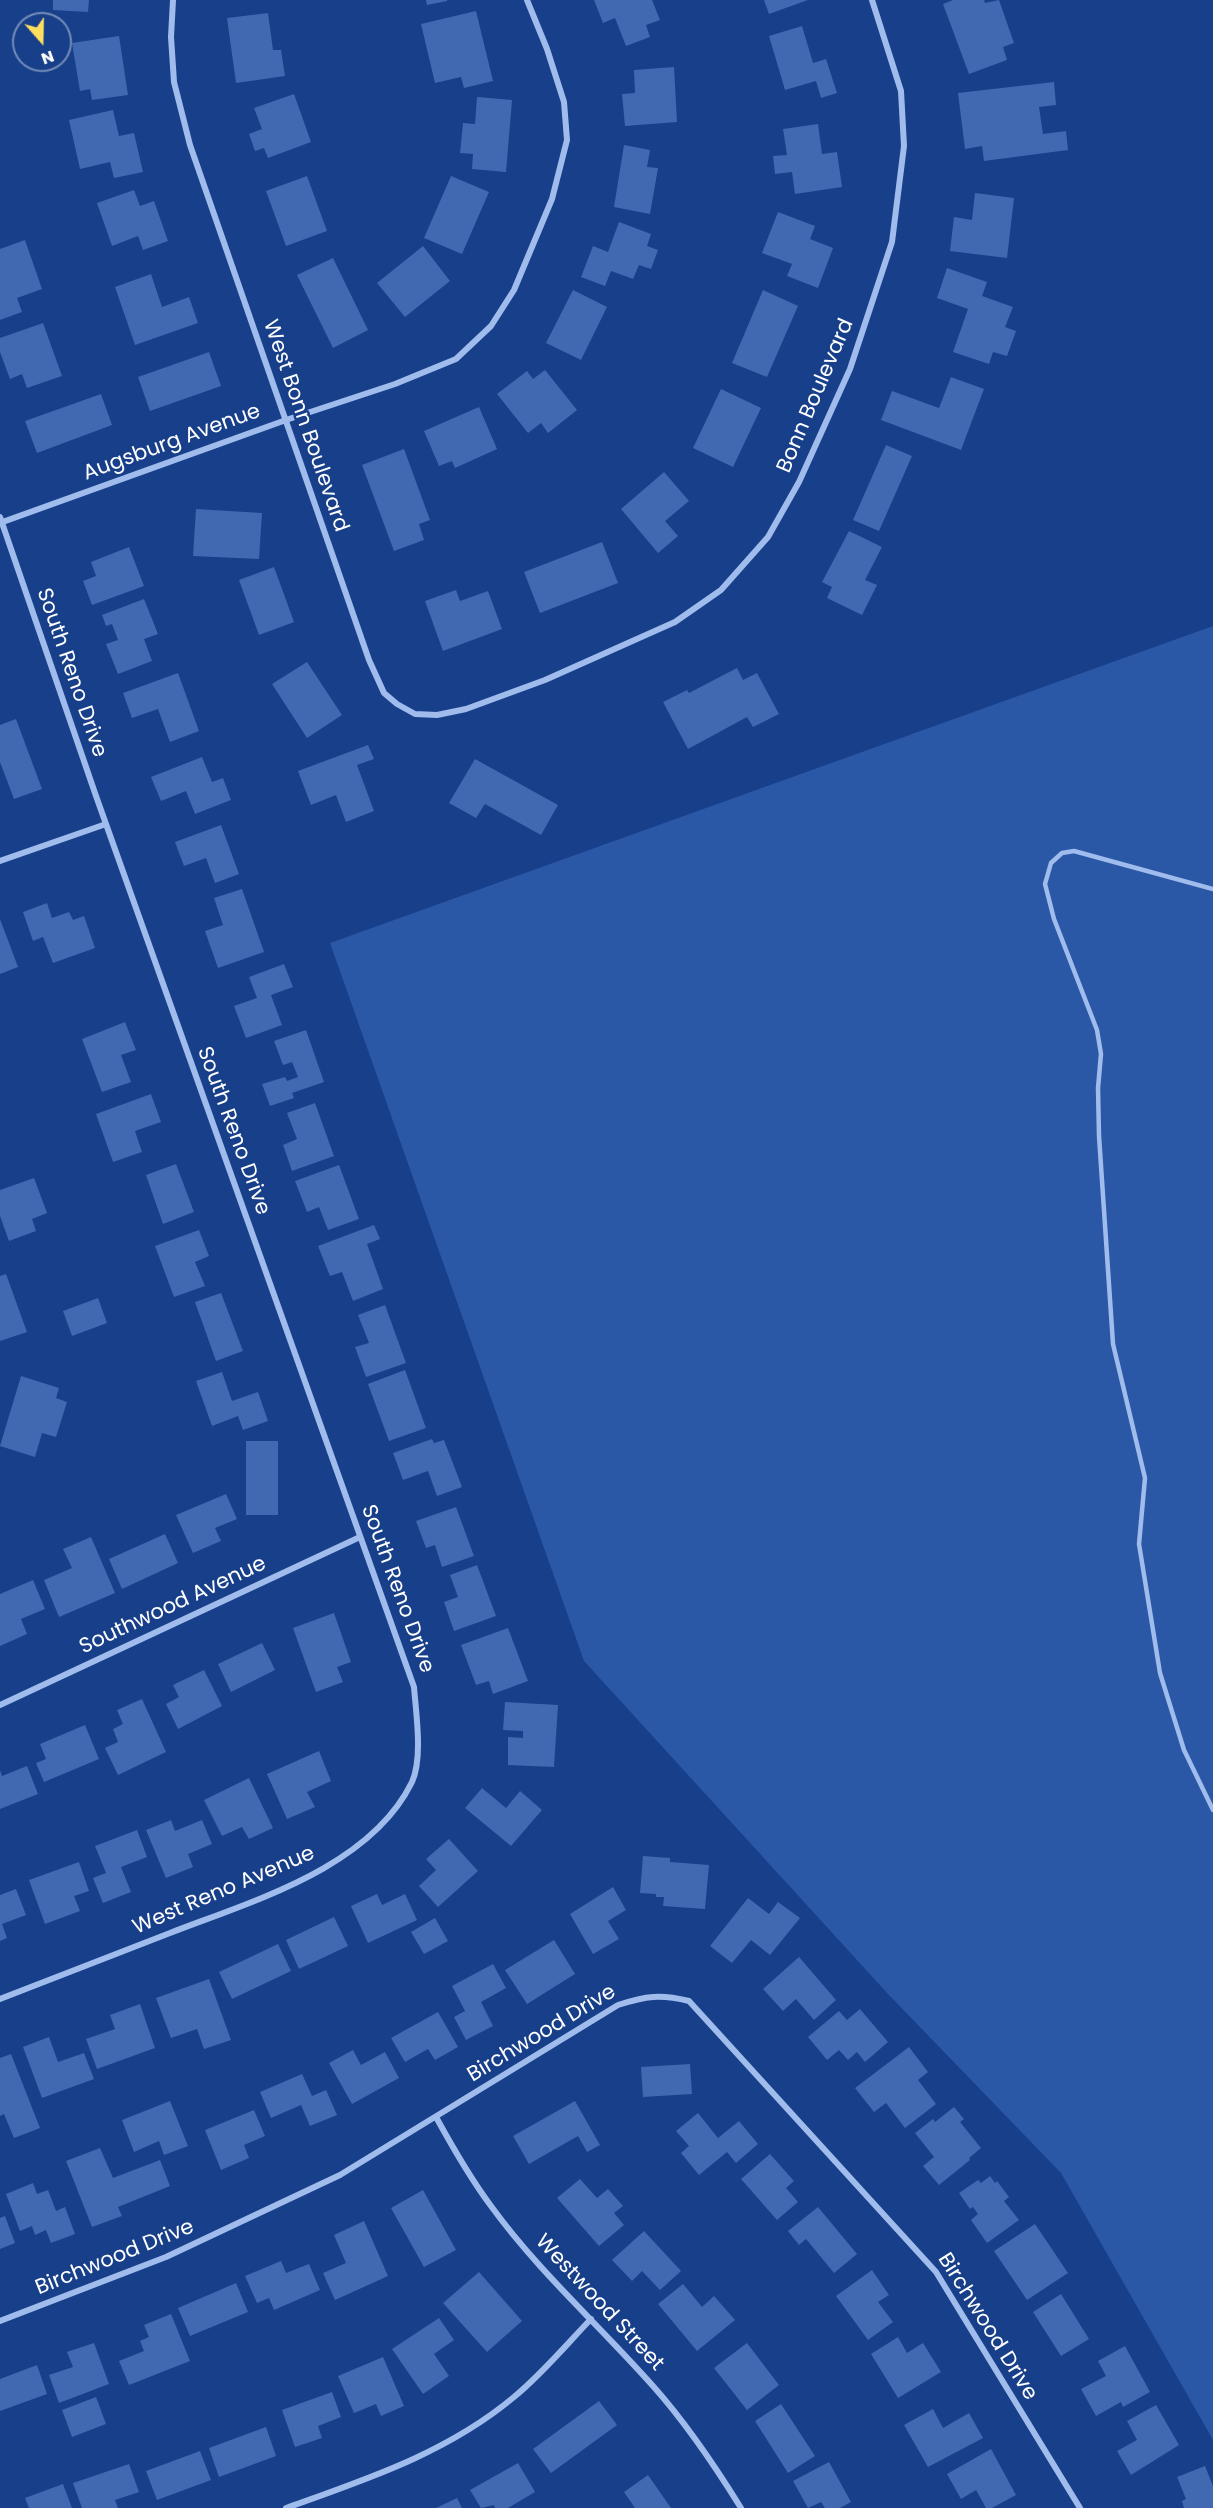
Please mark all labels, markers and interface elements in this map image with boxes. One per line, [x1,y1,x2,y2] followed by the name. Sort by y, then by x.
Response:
[12,12,72,72] north arrow
[38,45,57,70] text: N
[772,315,860,477] street label: Bonn Boulevard
[257,317,353,535] street label: West Bonn Boulevard
[80,399,264,487] street label: Augsburg Avenue
[30,585,112,761] street label: South Reno Drive
[191,1044,275,1218] street label: South Reno Drive
[355,1502,439,1676] street label: South Reno Drive
[76,1552,270,1660] street label: Southwood Avenue
[129,1841,319,1941] street label: West Reno Avenue
[463,1980,621,2088] street label: Birchwood Drive
[32,2215,198,2301] street label: Birchwood Drive
[529,2229,669,2377] street label: Westwood Street
[932,2249,1042,2405] street label: Birchwood Drive

